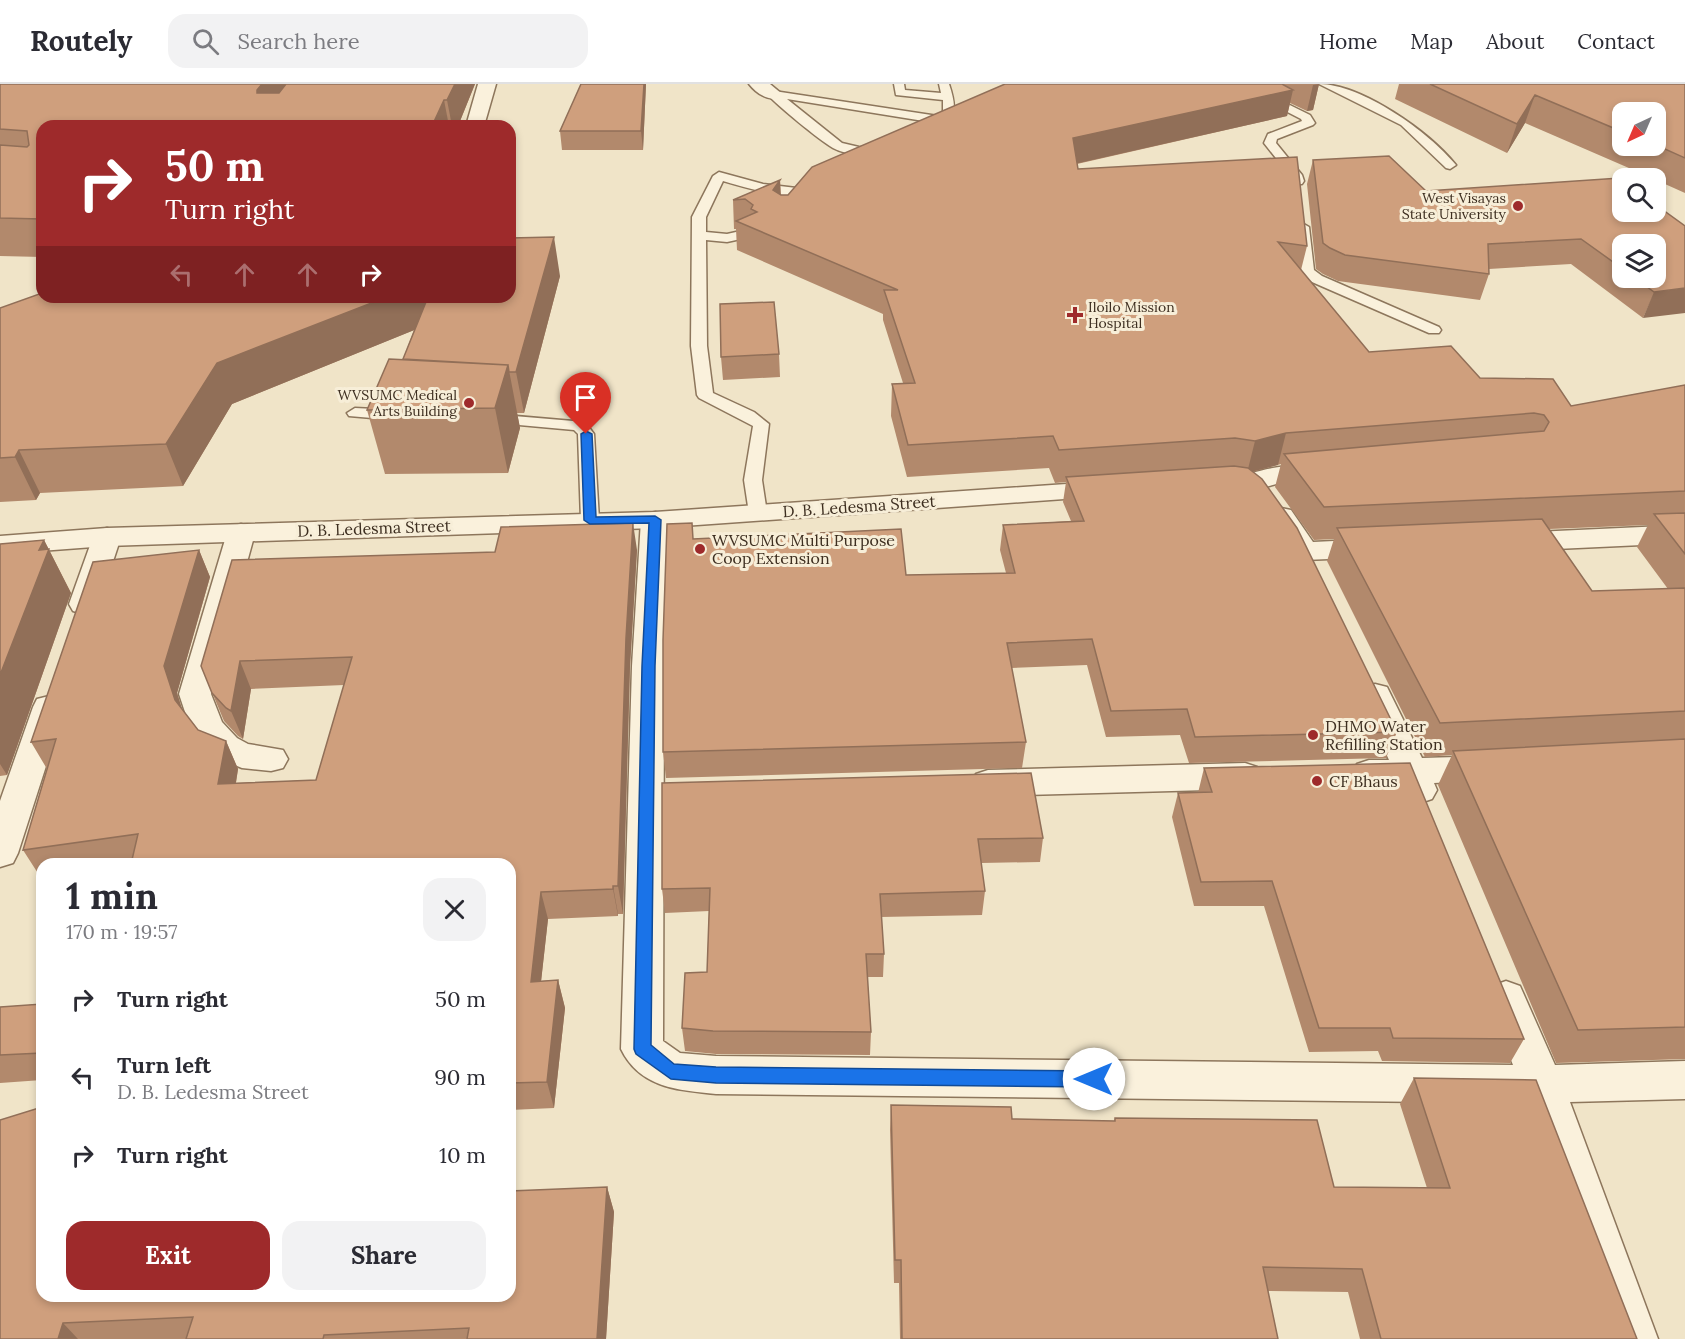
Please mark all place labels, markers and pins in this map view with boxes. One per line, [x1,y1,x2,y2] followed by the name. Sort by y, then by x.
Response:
[1402,189,1507,223] place label: West Visayas State University
[1511,199,1525,213] marker: West Visayas State University
[1088,298,1175,332] place label: Iloilo Mission Hospital
[1066,306,1084,324] marker: Iloilo Mission Hospital
[560,372,611,434] pin
[337,386,457,420] place label: WVSUMC Medical Arts Building
[462,396,476,410] marker: WVSUMC Medical Arts Building
[712,530,895,568] place label: WVSUMC Multi Purpose Coop Extension
[693,542,707,556] marker: WVSUMC Multi Purpose Coop Extension
[1325,716,1443,754] place label: DHMO Water Refilling Station
[1306,728,1320,742] marker: DHMO Water Refilling Station
[1329,771,1398,791] place label: CF Bhaus
[1310,774,1324,788] marker: CF Bhaus

